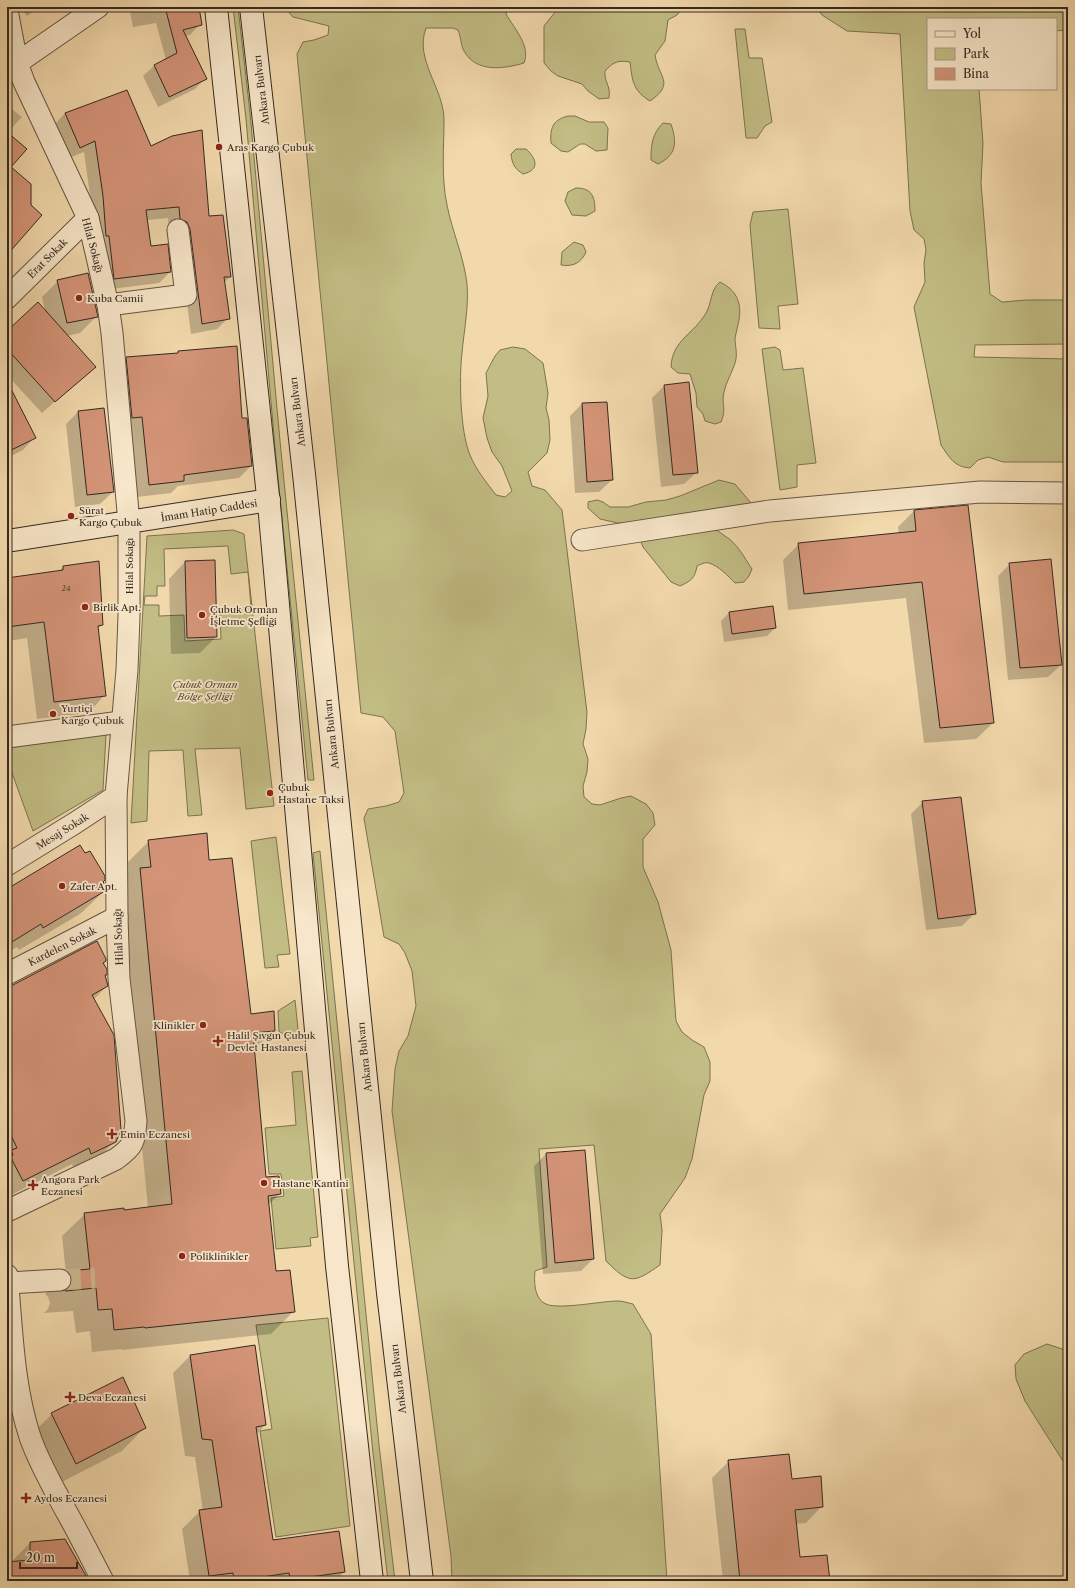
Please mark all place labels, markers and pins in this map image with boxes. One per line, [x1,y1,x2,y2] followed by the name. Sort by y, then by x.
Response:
[226,141,315,154] place label: Aras Kargo Çubuk
[214,142,224,152] marker: Aras Kargo Çubuk
[87,292,143,305] place label: Kuba Camii
[74,293,84,303] marker: Kuba Camii
[79,504,143,529] place label: Sürat Kargo Çubuk
[66,511,76,521] marker: Sürat Kargo Çubuk
[93,601,141,614] place label: Birlik Apt.
[80,602,90,612] marker: Birlik Apt.
[210,603,278,628] place label: Çubuk Orman İşletme Şefliği
[197,610,207,620] marker: Çubuk Orman İşletme Şefliği
[60,702,125,727] place label: Yurtiçi Kargo Çubuk
[48,709,58,719] marker: Yurtiçi Kargo Çubuk
[278,781,344,806] place label: Çubuk Hastane Taksi
[265,788,275,798] marker: Çubuk Hastane Taksi
[70,880,117,893] place label: Zafer Apt.
[57,881,67,891] marker: Zafer Apt.
[153,1019,196,1032] place label: Klinikler
[198,1020,208,1030] marker: Klinikler
[227,1029,317,1054] place label: Halil Şıvgın Çubuk Devlet Hastanesi
[212,1035,224,1047] marker: Halil Şıvgın Çubuk Devlet Hastanesi
[120,1128,190,1141] place label: Emin Eczanesi
[107,1129,117,1139] marker: Emin Eczanesi
[40,1173,101,1198] place label: Angora Park Eczanesi
[272,1177,349,1190] place label: Hastane Kantini
[259,1178,269,1188] marker: Hastane Kantini
[28,1180,38,1190] marker: Angora Park Eczanesi
[190,1250,249,1263] place label: Poliklinikler
[177,1251,187,1261] marker: Poliklinikler
[78,1391,146,1404] place label: Deva Eczanesi
[65,1392,75,1402] marker: Deva Eczanesi
[33,1492,107,1505] place label: Aydos Eczanesi
[21,1493,31,1503] marker: Aydos Eczanesi

